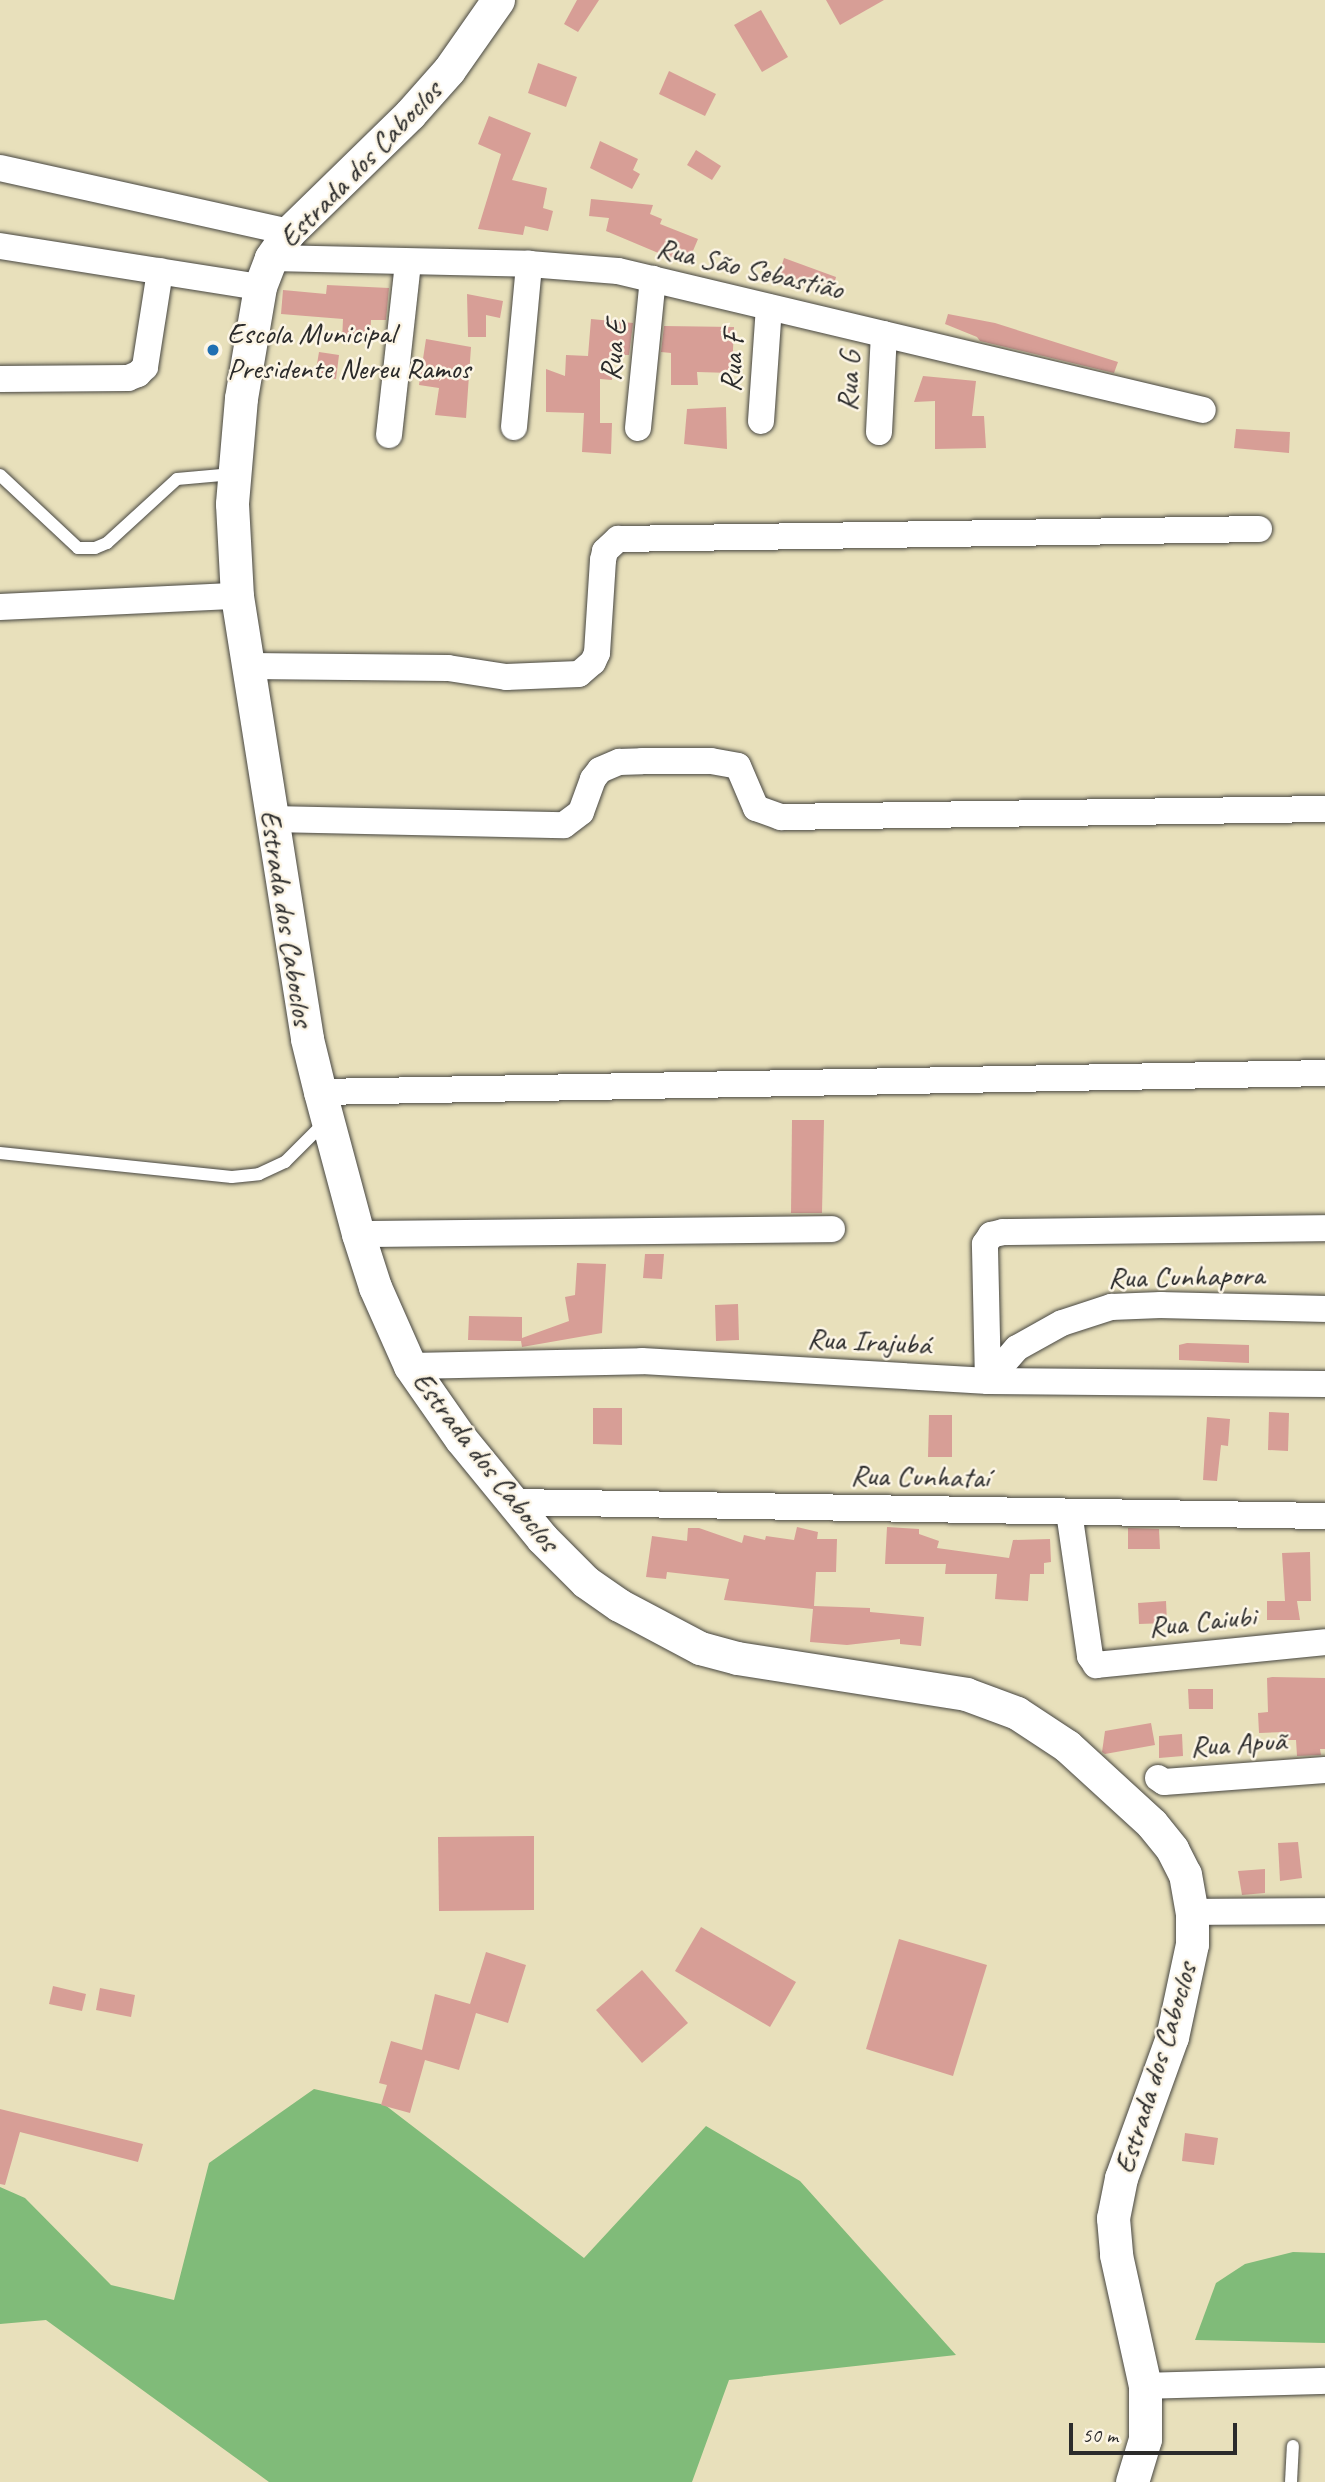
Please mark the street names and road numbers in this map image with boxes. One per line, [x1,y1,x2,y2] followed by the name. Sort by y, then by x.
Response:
[271,73,449,255] street label: Estrada dos Caboclos
[654,229,846,307] street label: Rua São Sebastião
[592,318,634,382] street label: Rua E
[712,331,752,393] street label: Rua F
[828,350,868,412] street label: Rua G
[252,807,322,1029] street label: Estrada dos Caboclos
[1108,1257,1264,1295] street label: Rua Cunhapora
[806,1320,932,1362] street label: Rua Irajubá
[405,1364,567,1558] street label: Estrada dos Caboclos
[851,1457,989,1495] street label: Rua Cunhataí
[1146,1597,1258,1645] street label: Rua Caiubi
[1189,1722,1287,1764] street label: Rua Apuã
[1106,1958,1204,2178] street label: Estrada dos Caboclos

